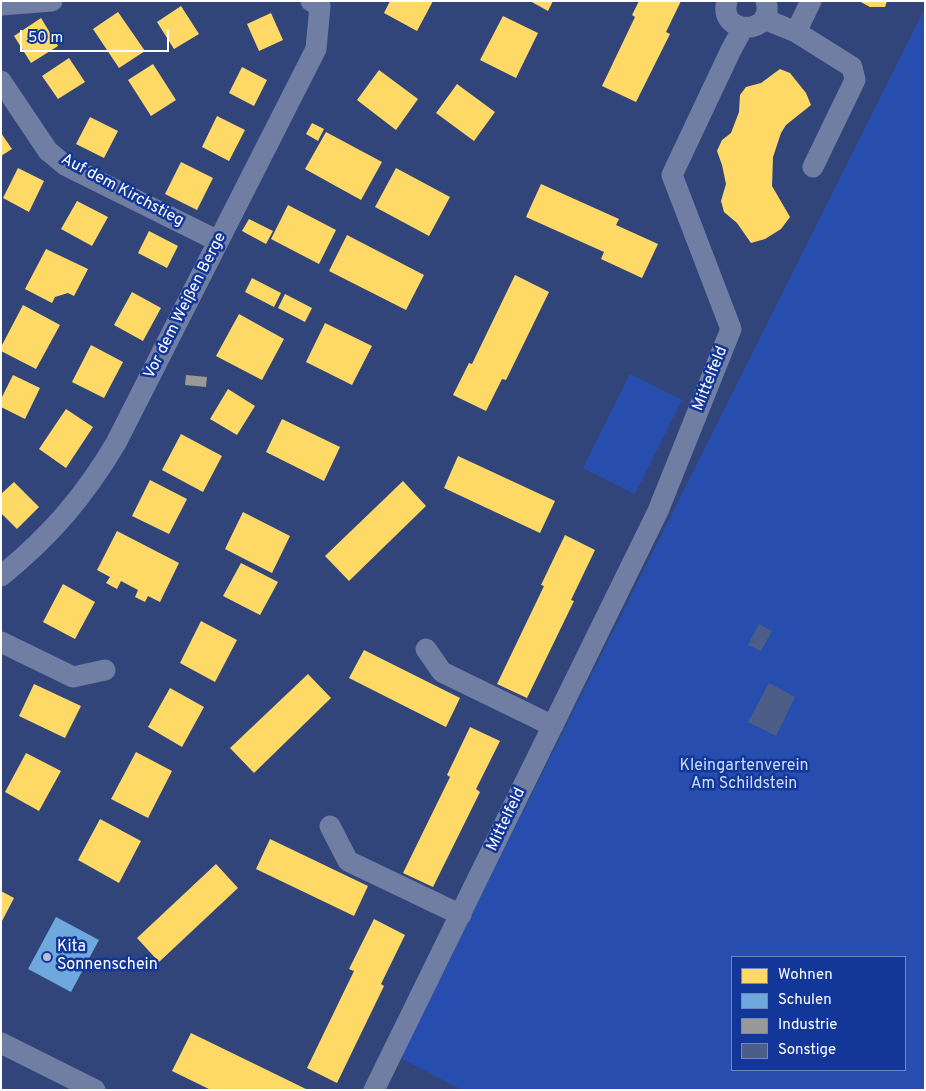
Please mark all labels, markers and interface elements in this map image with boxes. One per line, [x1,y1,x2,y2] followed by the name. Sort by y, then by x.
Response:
[22,20,171,52] scale bar
[28,29,63,48] text: 50 m
[57,150,187,232] street label: Auf dem Kirchstieg
[141,230,231,382] street label: Vor dem Weißen Berge
[689,344,733,414] street label: Mittelfeld
[680,757,808,795] park label: Kleingartenverein Am Schildstein
[483,785,531,855] street label: Mittelfeld
[57,938,158,976] place label: Kita Sonnenschein
[41,951,53,963] marker: Kita Sonnenschein
[731,956,906,1071] legend
[778,966,833,985] text: Wohnen
[778,991,832,1010] text: Schulen
[778,1016,837,1035] text: Industrie
[778,1041,836,1060] text: Sonstige

